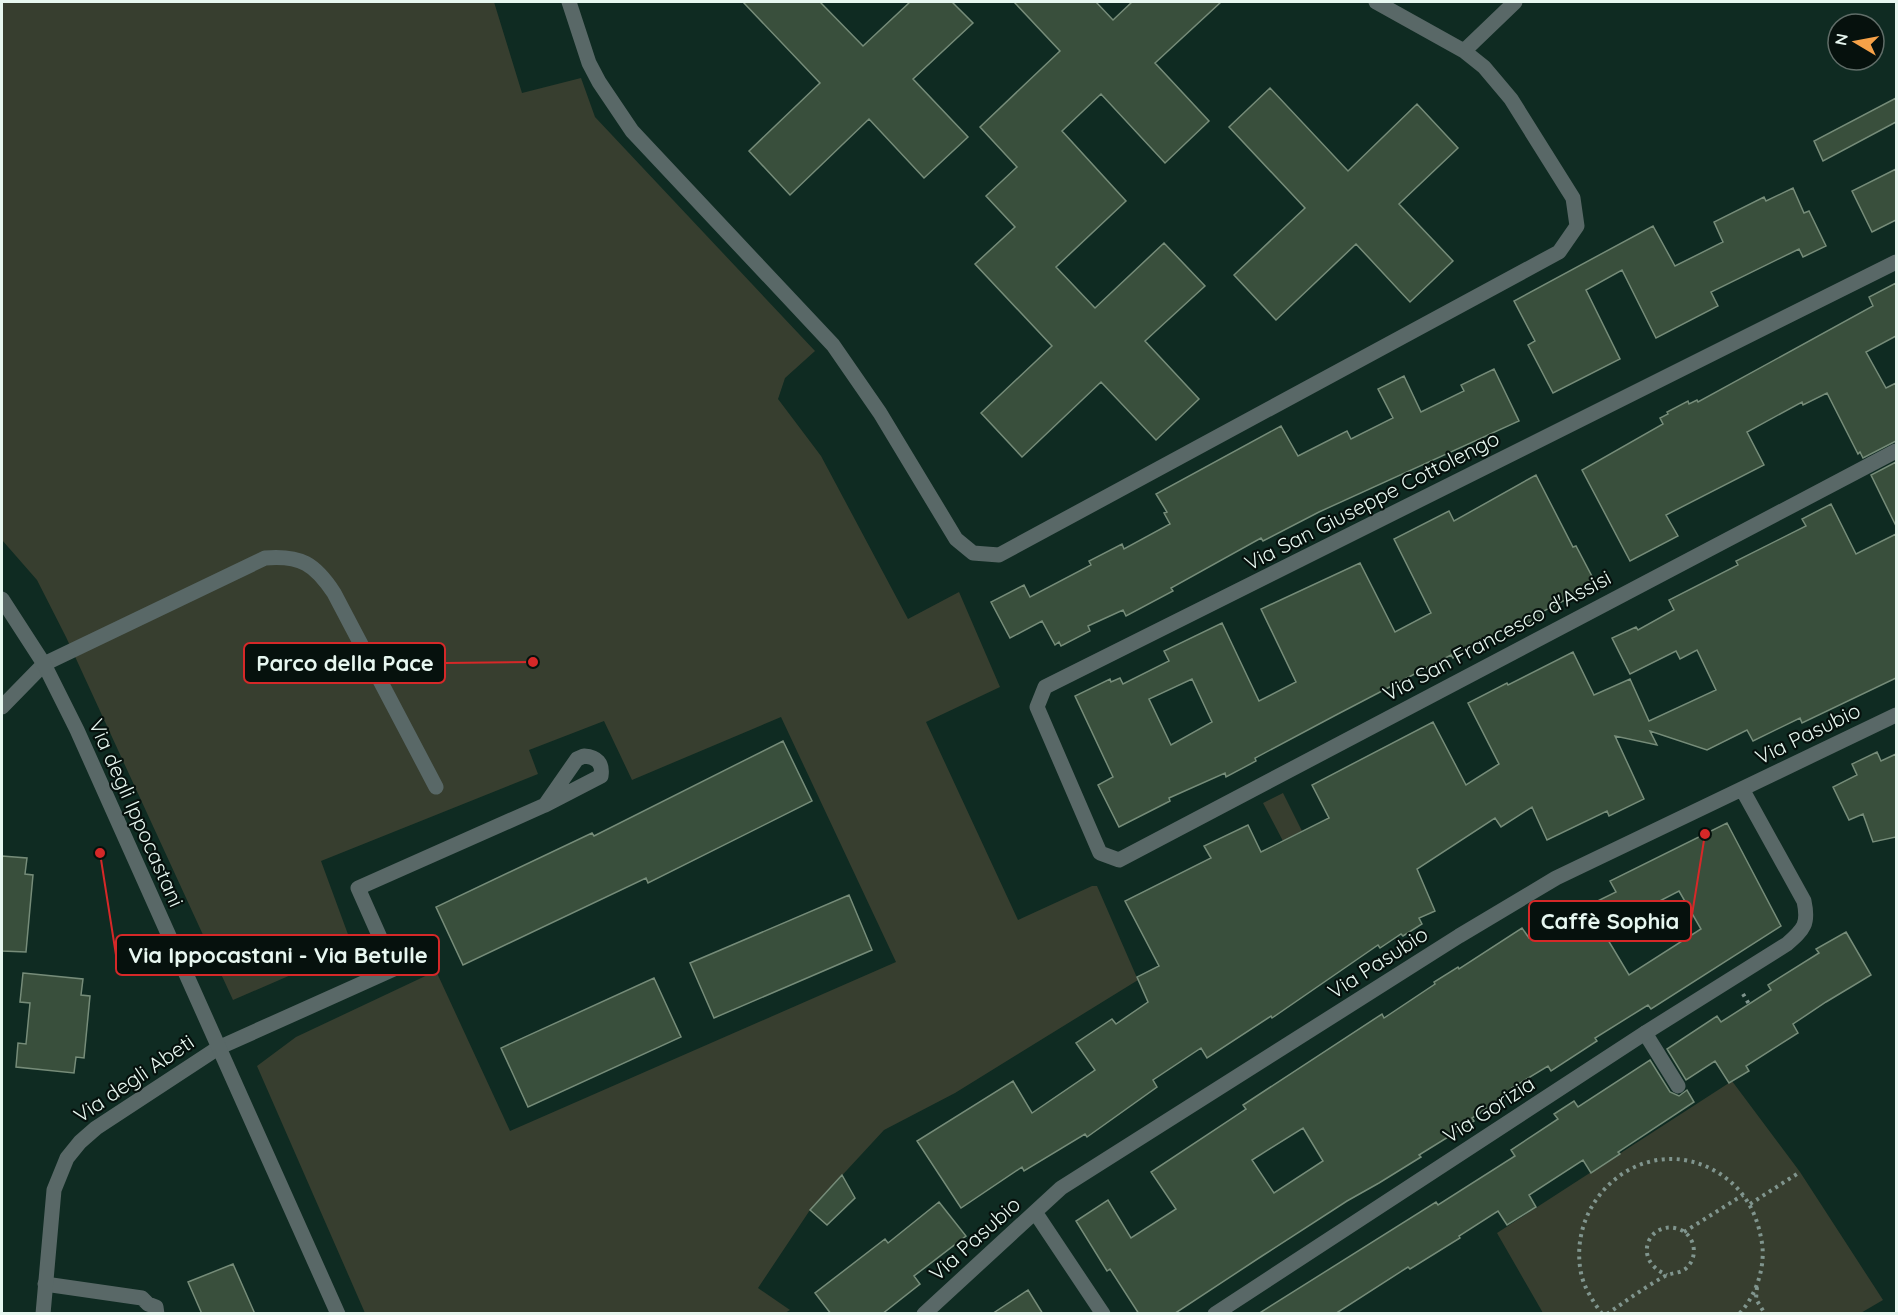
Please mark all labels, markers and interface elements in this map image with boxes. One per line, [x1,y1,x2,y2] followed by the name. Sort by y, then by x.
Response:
[1826,12,1886,72] north arrow
[1830,32,1852,47] text: N
[1240,424,1503,576] street label: Via San Giuseppe Cottolengo
[1378,564,1615,706] street label: Via San Francesco d'Assisi
[244,643,445,683] callout: Parco della Pace
[256,649,434,677] text: Parco della Pace
[1751,696,1864,770] street label: Via Pasubio
[84,715,190,911] street label: Via degli Ippocastani
[1529,901,1691,941] callout: Caffè Sophia
[1541,907,1679,935] text: Caffè Sophia
[1323,920,1432,1004] street label: Via Pasubio
[116,935,439,975] callout: Via Ippocastani - Via Betulle
[128,941,428,969] text: Via Ippocastani - Via Betulle
[68,1028,198,1128] street label: Via degli Abeti
[1438,1070,1539,1148] street label: Via Gorizia
[923,1191,1025,1286] street label: Via Pasubio

